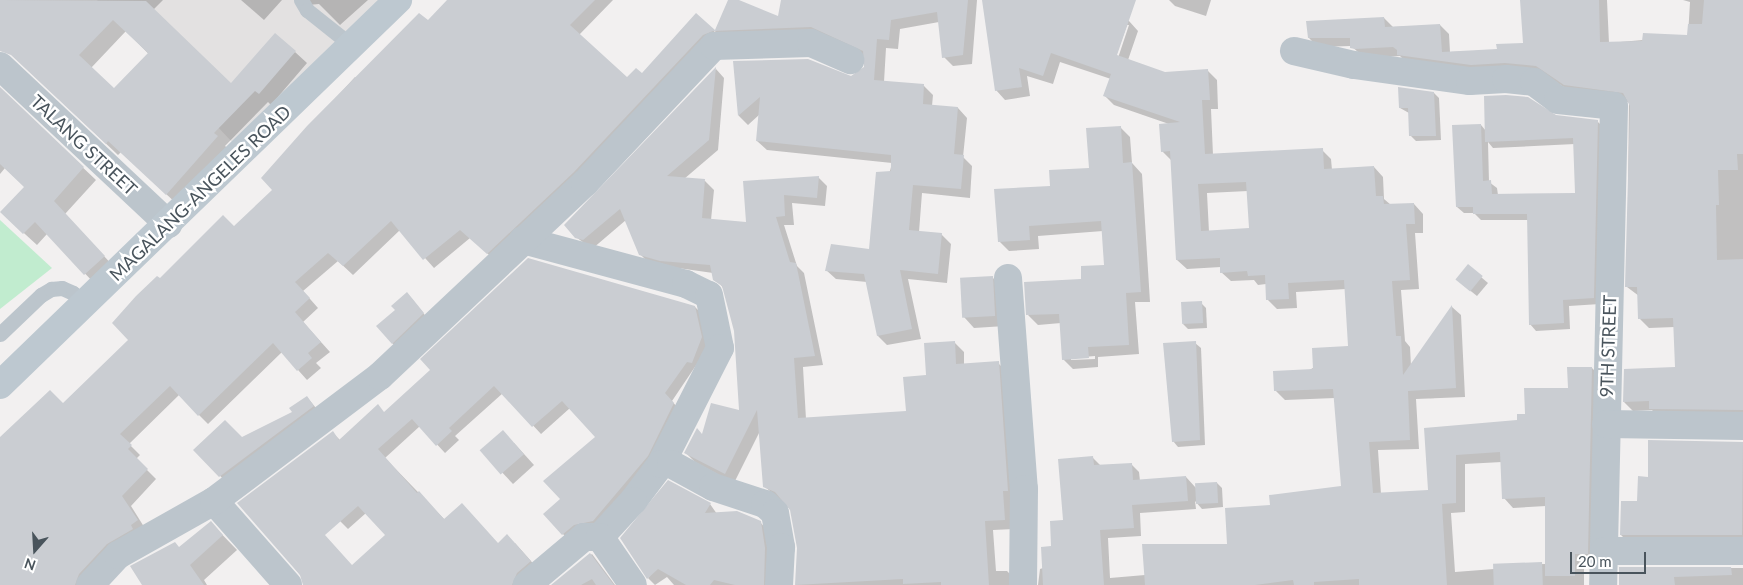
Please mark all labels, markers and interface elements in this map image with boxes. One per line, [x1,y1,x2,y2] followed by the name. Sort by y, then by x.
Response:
[26,90,142,200] street label: TALANG STREET
[105,101,295,285] street label: MAGALANG-ANGELES ROAD
[1595,294,1621,398] street label: 9TH STREET
[10,525,60,575] north arrow
[1573,542,1649,574] scale bar
[1578,552,1612,570] text: 20 m
[22,555,38,574] text: N

